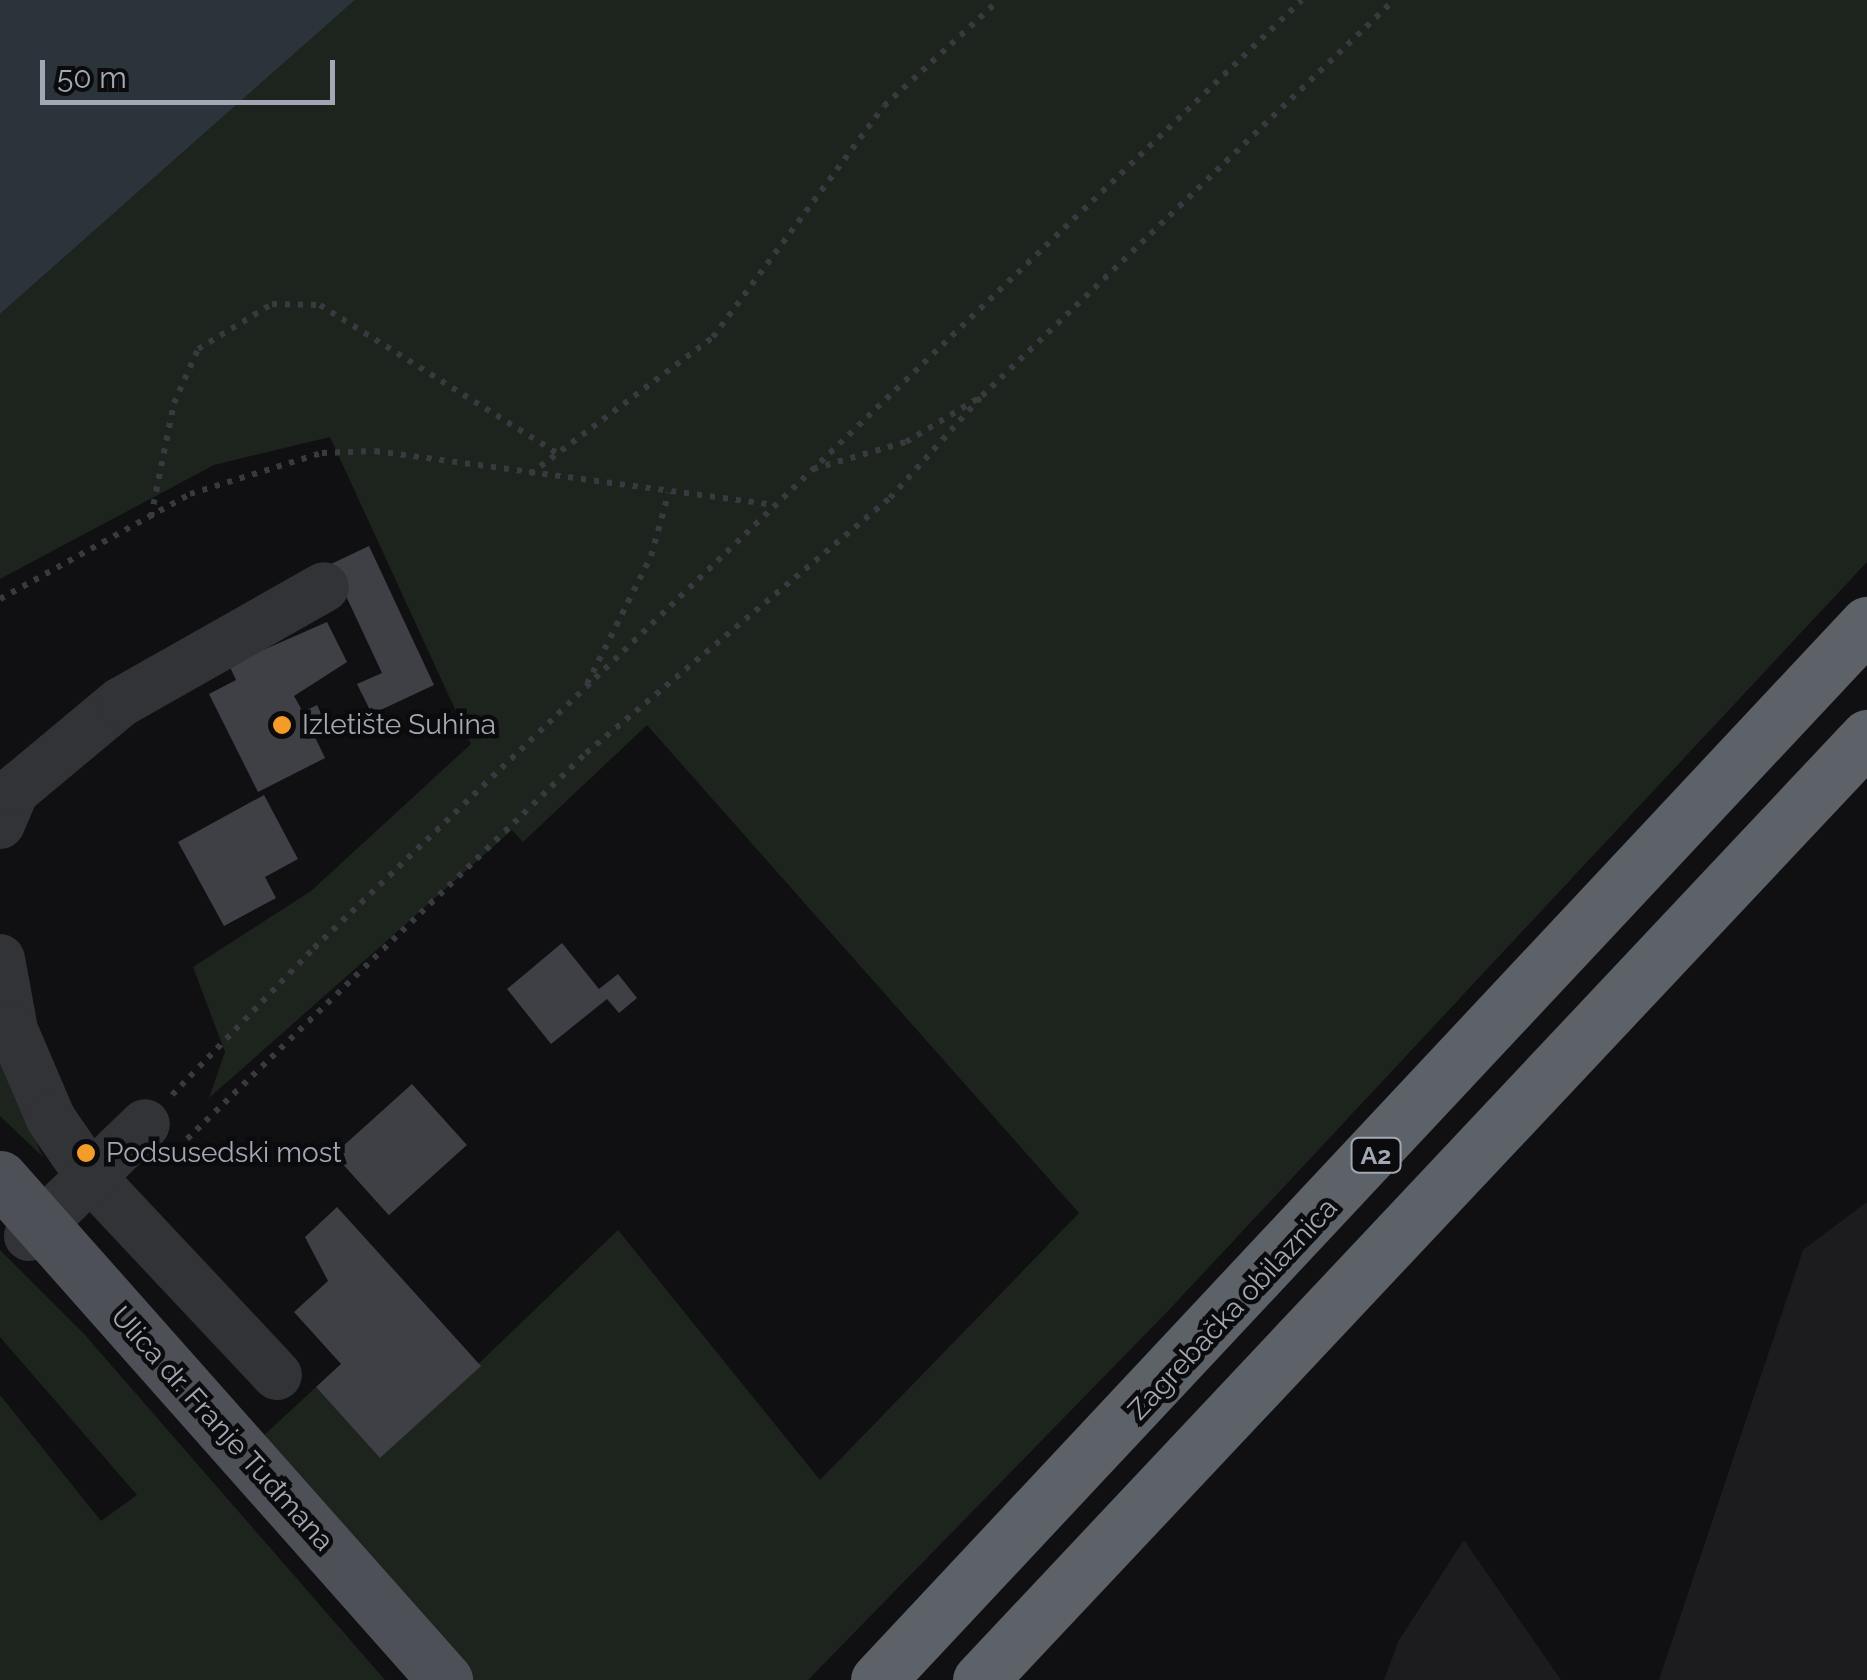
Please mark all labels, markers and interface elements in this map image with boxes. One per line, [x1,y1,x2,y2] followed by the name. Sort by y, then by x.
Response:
[45,40,340,102] scale bar
[57,60,127,95] text: 50 m
[302,708,496,742] place label: Izletište Suhina
[271,714,293,736] marker: Izletište Suhina
[1348,1135,1404,1175] road number: A2
[106,1136,342,1170] place label: Podsusedski most
[75,1142,97,1164] marker: Podsusedski most
[1122,1191,1344,1427] street label: Zagrebačka obilaznica
[103,1300,341,1558] street label: Ulica dr. Franje Tuđmana

